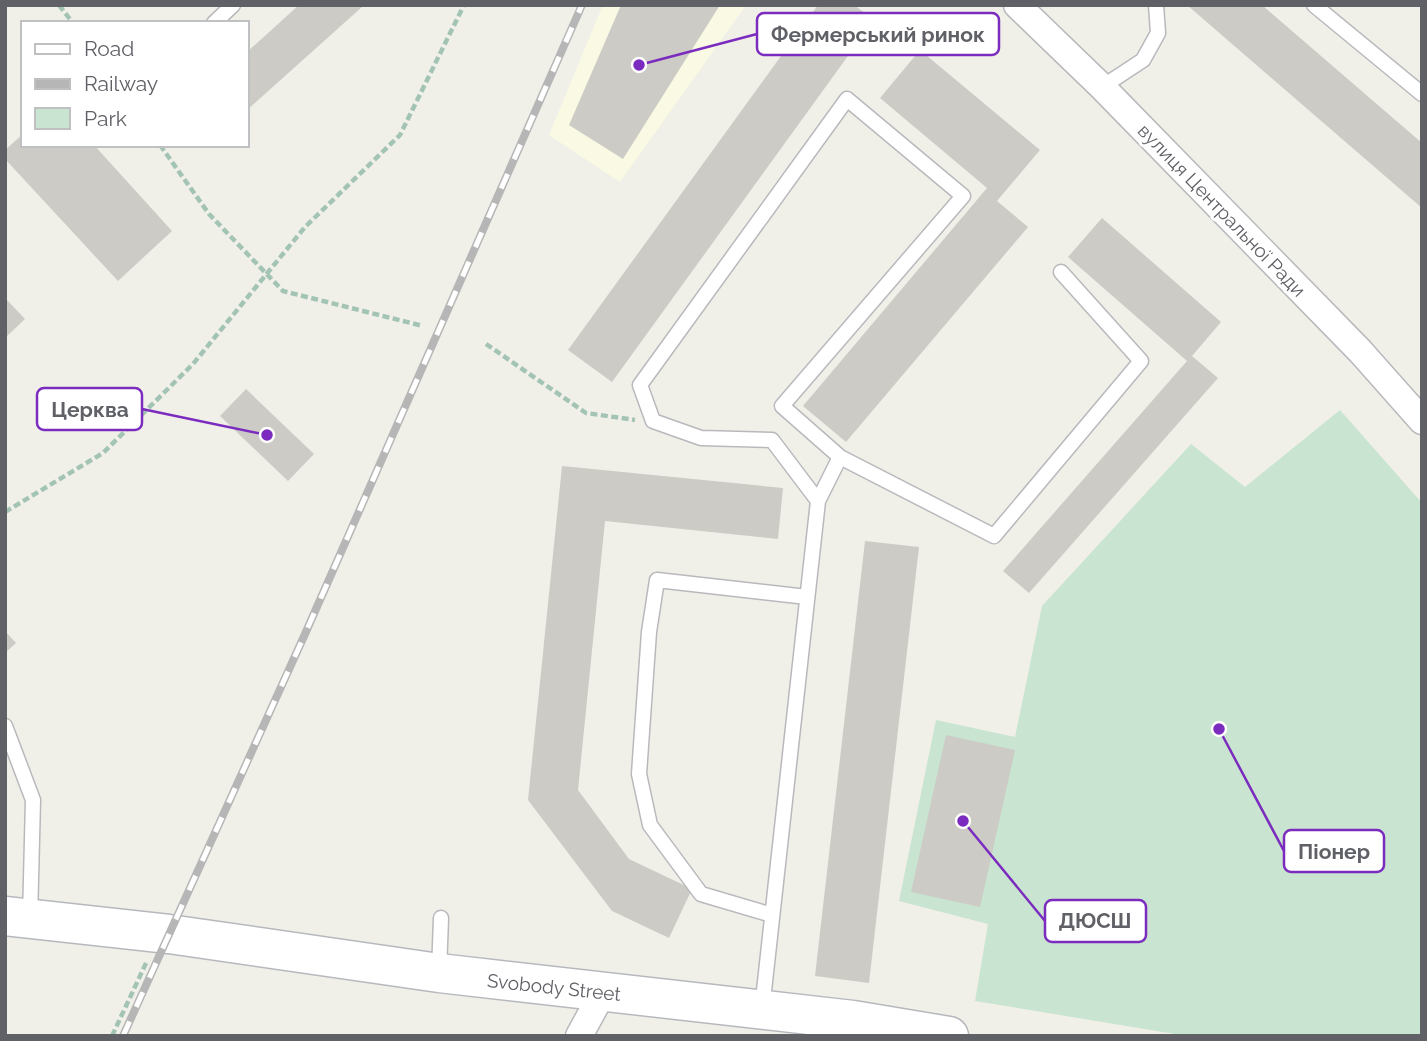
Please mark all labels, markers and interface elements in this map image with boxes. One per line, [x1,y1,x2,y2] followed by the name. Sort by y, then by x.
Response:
[757,13,999,55] callout: Фермерський ринок
[21,21,248,147] legend
[771,22,985,47] text: Фермерський ринок
[84,36,134,61] text: Road
[84,71,158,96] text: Railway
[84,106,127,131] text: Park
[1134,119,1310,301] street label: вулиця Центральної Ради
[37,388,142,430] callout: Церква
[51,397,129,422] text: Церква
[1284,830,1384,872] callout: Піонер
[1298,839,1370,864] text: Піонер
[1045,900,1146,942] callout: ДЮСШ
[1058,908,1132,933] text: ДЮСШ
[486,969,623,1005] street label: Svobody Street

